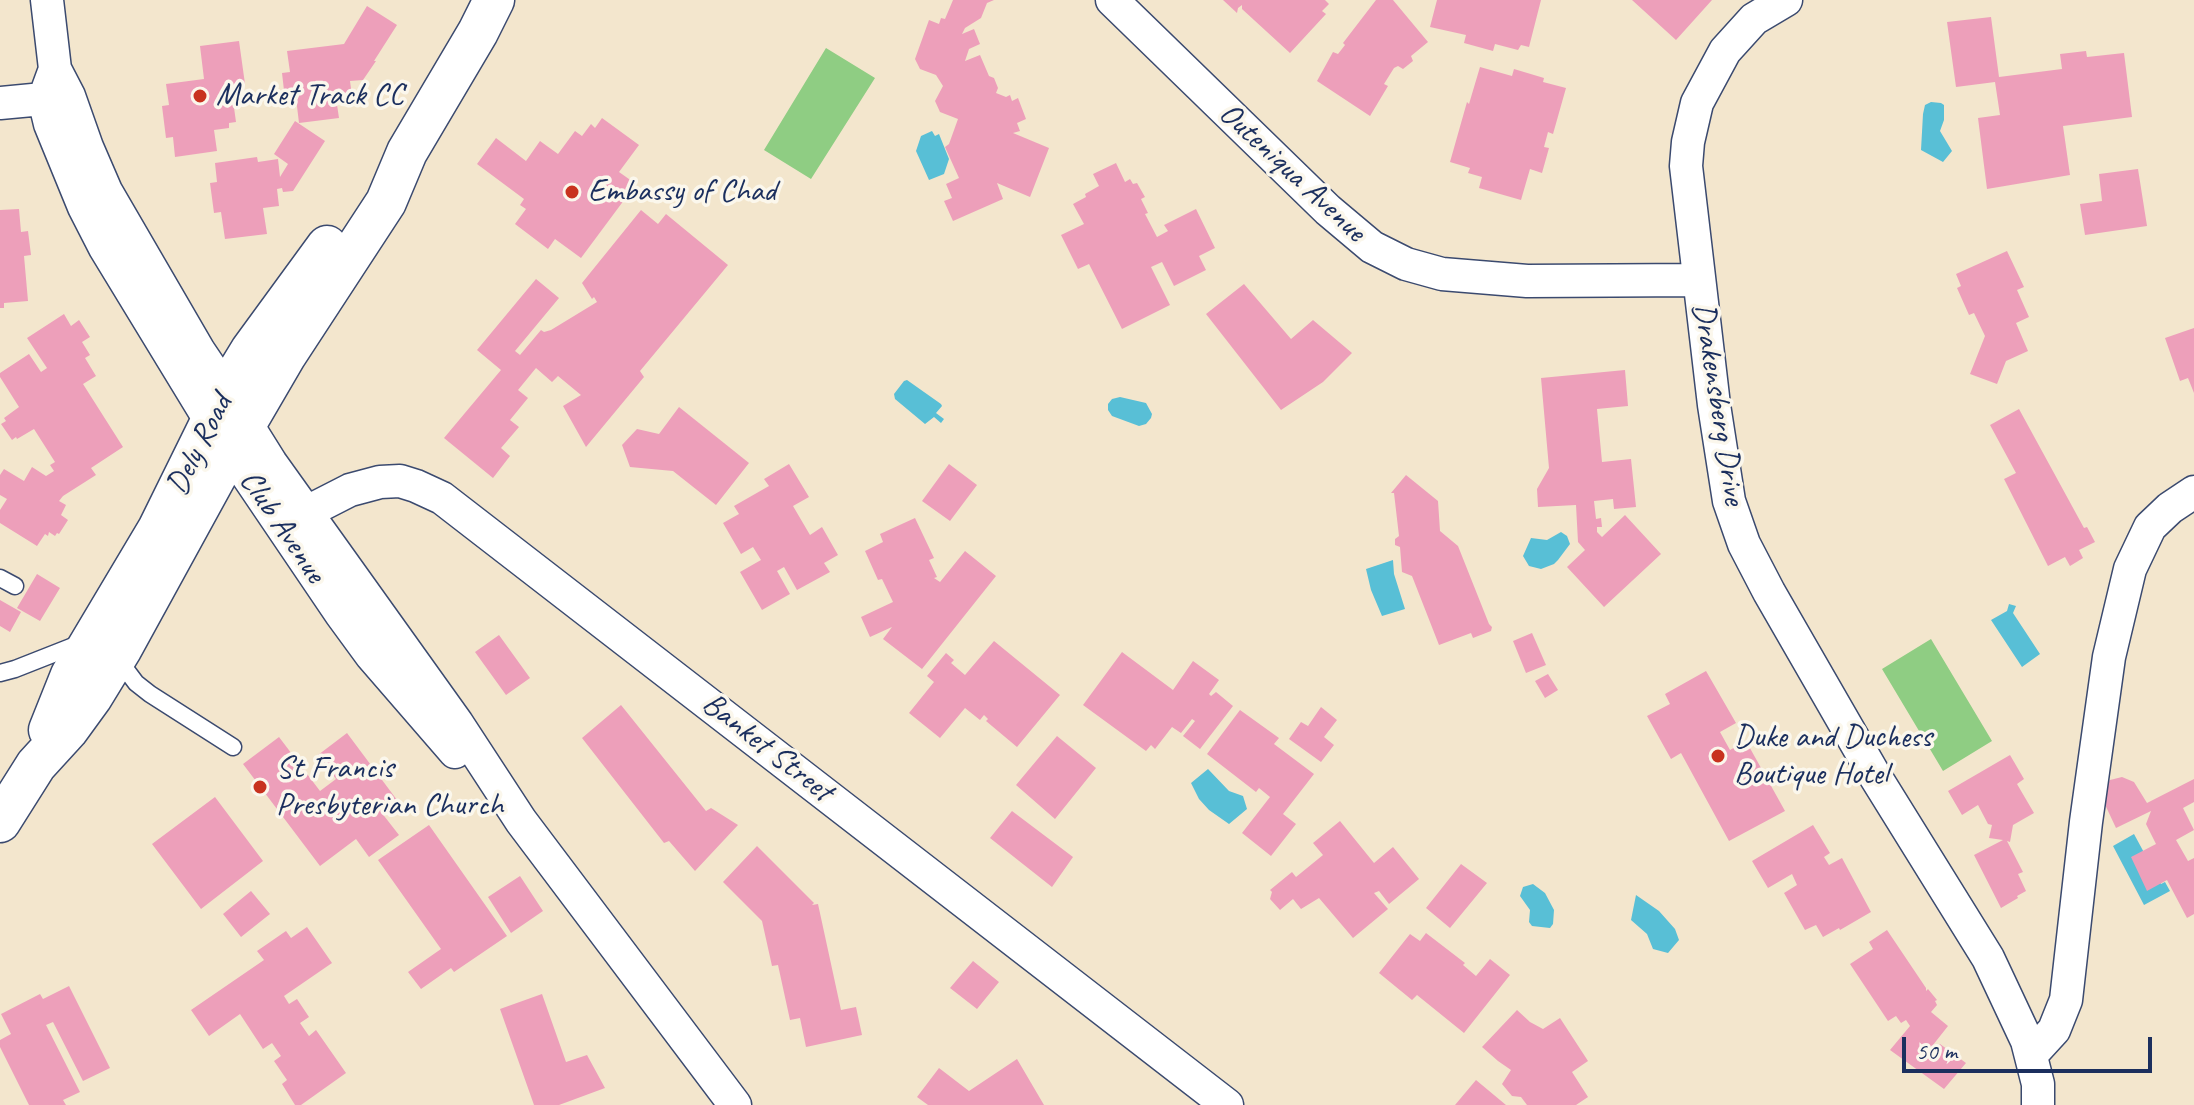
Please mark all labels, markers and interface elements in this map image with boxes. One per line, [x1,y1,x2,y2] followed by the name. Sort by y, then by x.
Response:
[216,77,404,115] place label: Market Track CC
[191,87,209,105] marker: Market Track CC
[1210,95,1374,251] street label: Outeniqua Avenue
[588,173,776,211] place label: Embassy of Chad
[563,183,581,201] marker: Embassy of Chad
[1683,300,1753,508] street label: Drakensberg Drive
[159,389,241,501] street label: Dely Road
[230,463,334,591] street label: Club Avenue
[694,685,840,811] street label: Banket Street
[1734,719,1932,794] place label: Duke and Duchess Boutique Hotel
[1709,747,1727,765] marker: Duke and Duchess Boutique Hotel
[276,750,503,825] place label: St Francis Presbyterian Church
[251,778,269,796] marker: St Francis Presbyterian Church
[1906,1021,2156,1071] scale bar
[1916,1036,1957,1066] text: 50 m

